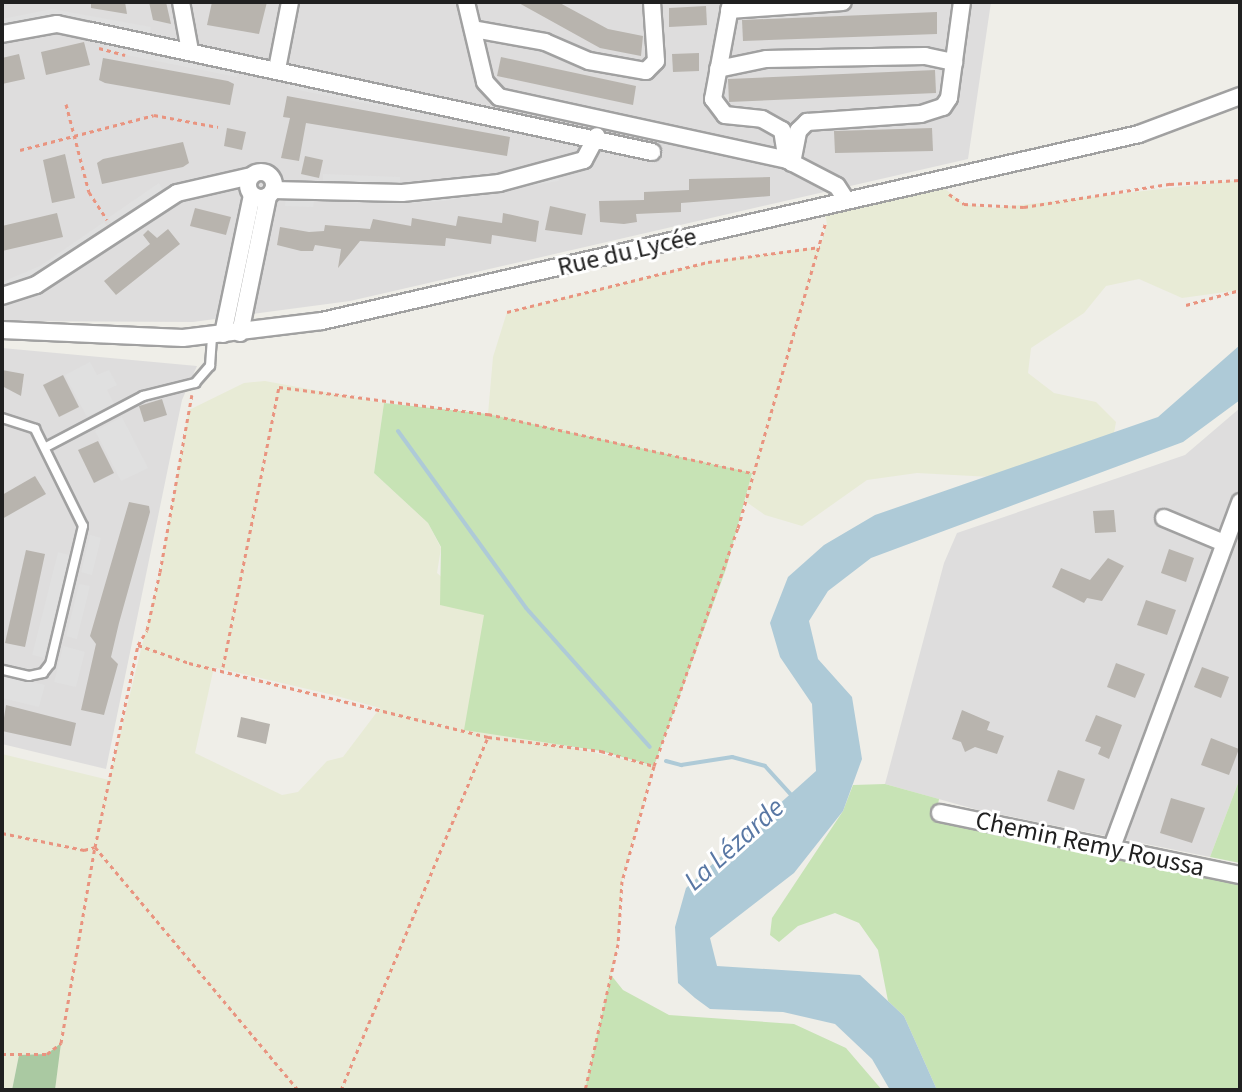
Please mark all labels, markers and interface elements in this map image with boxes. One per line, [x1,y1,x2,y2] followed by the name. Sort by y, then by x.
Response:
[554,221,700,283] street label: Rue du Lycée
[677,790,791,898] water label: La Lézarde
[973,804,1207,884] street label: Chemin Remy Roussa

